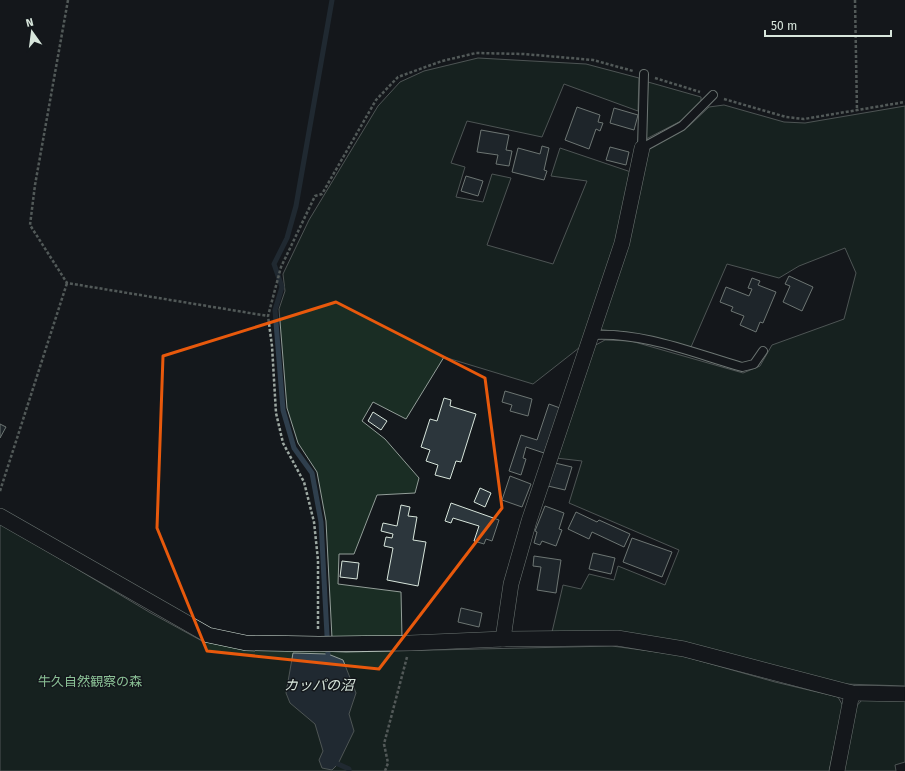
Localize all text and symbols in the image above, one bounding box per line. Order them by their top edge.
north arrow [12,12,52,52]
scale bar [765,12,891,38]
text: N [25,16,35,30]
text: 50 m [771,19,797,33]
park label: 牛久自然観察の森 [38,674,142,689]
water label: カッパの沼 [284,677,356,694]

